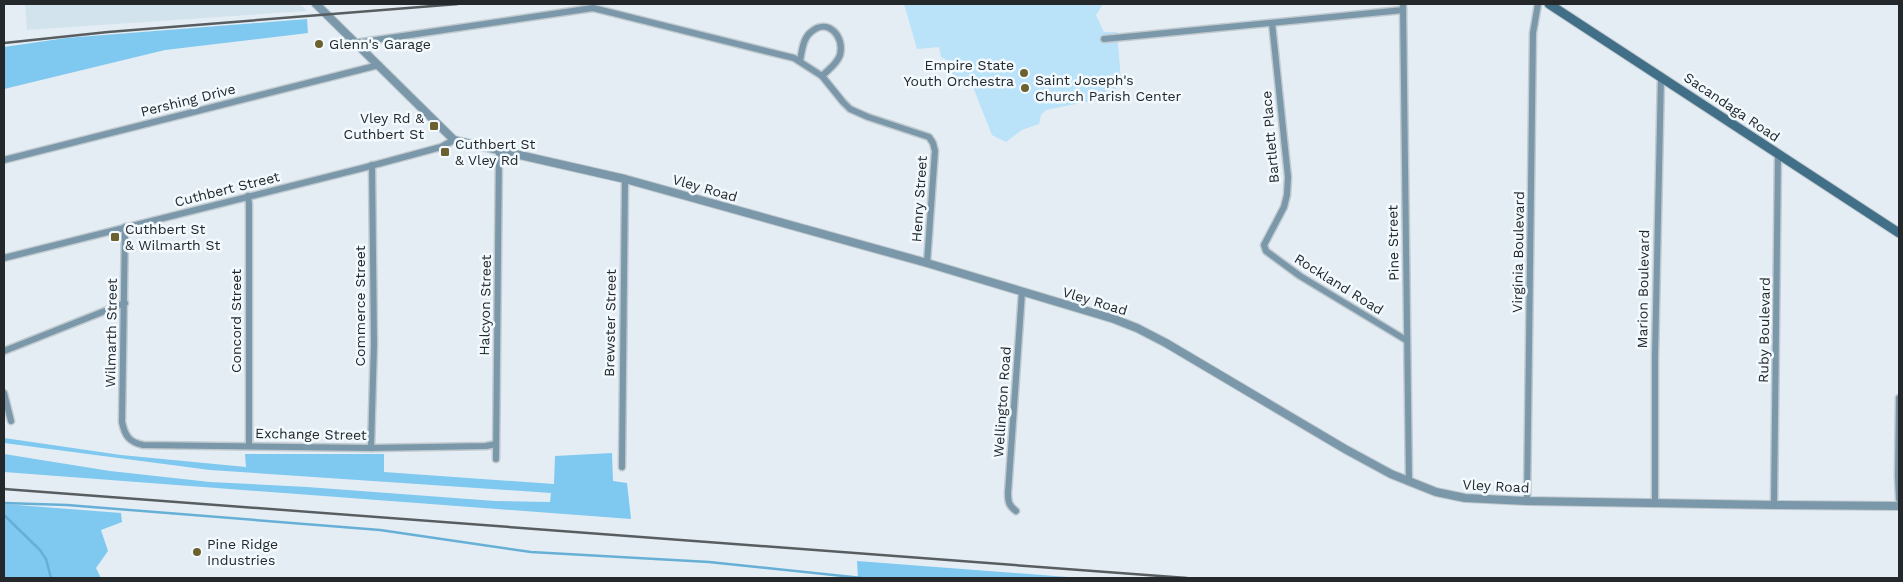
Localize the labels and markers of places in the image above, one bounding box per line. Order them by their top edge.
place label: Glenn's Garage [329,36,431,52]
marker: Glenn's Garage [313,38,325,50]
place label: Empire State Youth Orchestra [903,57,1014,89]
marker: Empire State Youth Orchestra [1018,67,1030,79]
place label: Saint Joseph's Church Parish Center [1035,72,1182,104]
marker: Saint Joseph's Church Parish Center [1019,82,1031,94]
place label: Vley Rd & Cuthbert St [344,110,424,142]
marker: Vley Rd & Cuthbert St [428,120,440,132]
place label: Cuthbert St & Vley Rd [455,136,536,168]
marker: Cuthbert St & Vley Rd [439,146,451,158]
place label: Cuthbert St & Wilmarth St [125,221,220,253]
marker: Cuthbert St & Wilmarth St [109,231,121,243]
place label: Pine Ridge Industries [207,536,278,568]
marker: Pine Ridge Industries [191,546,203,558]

